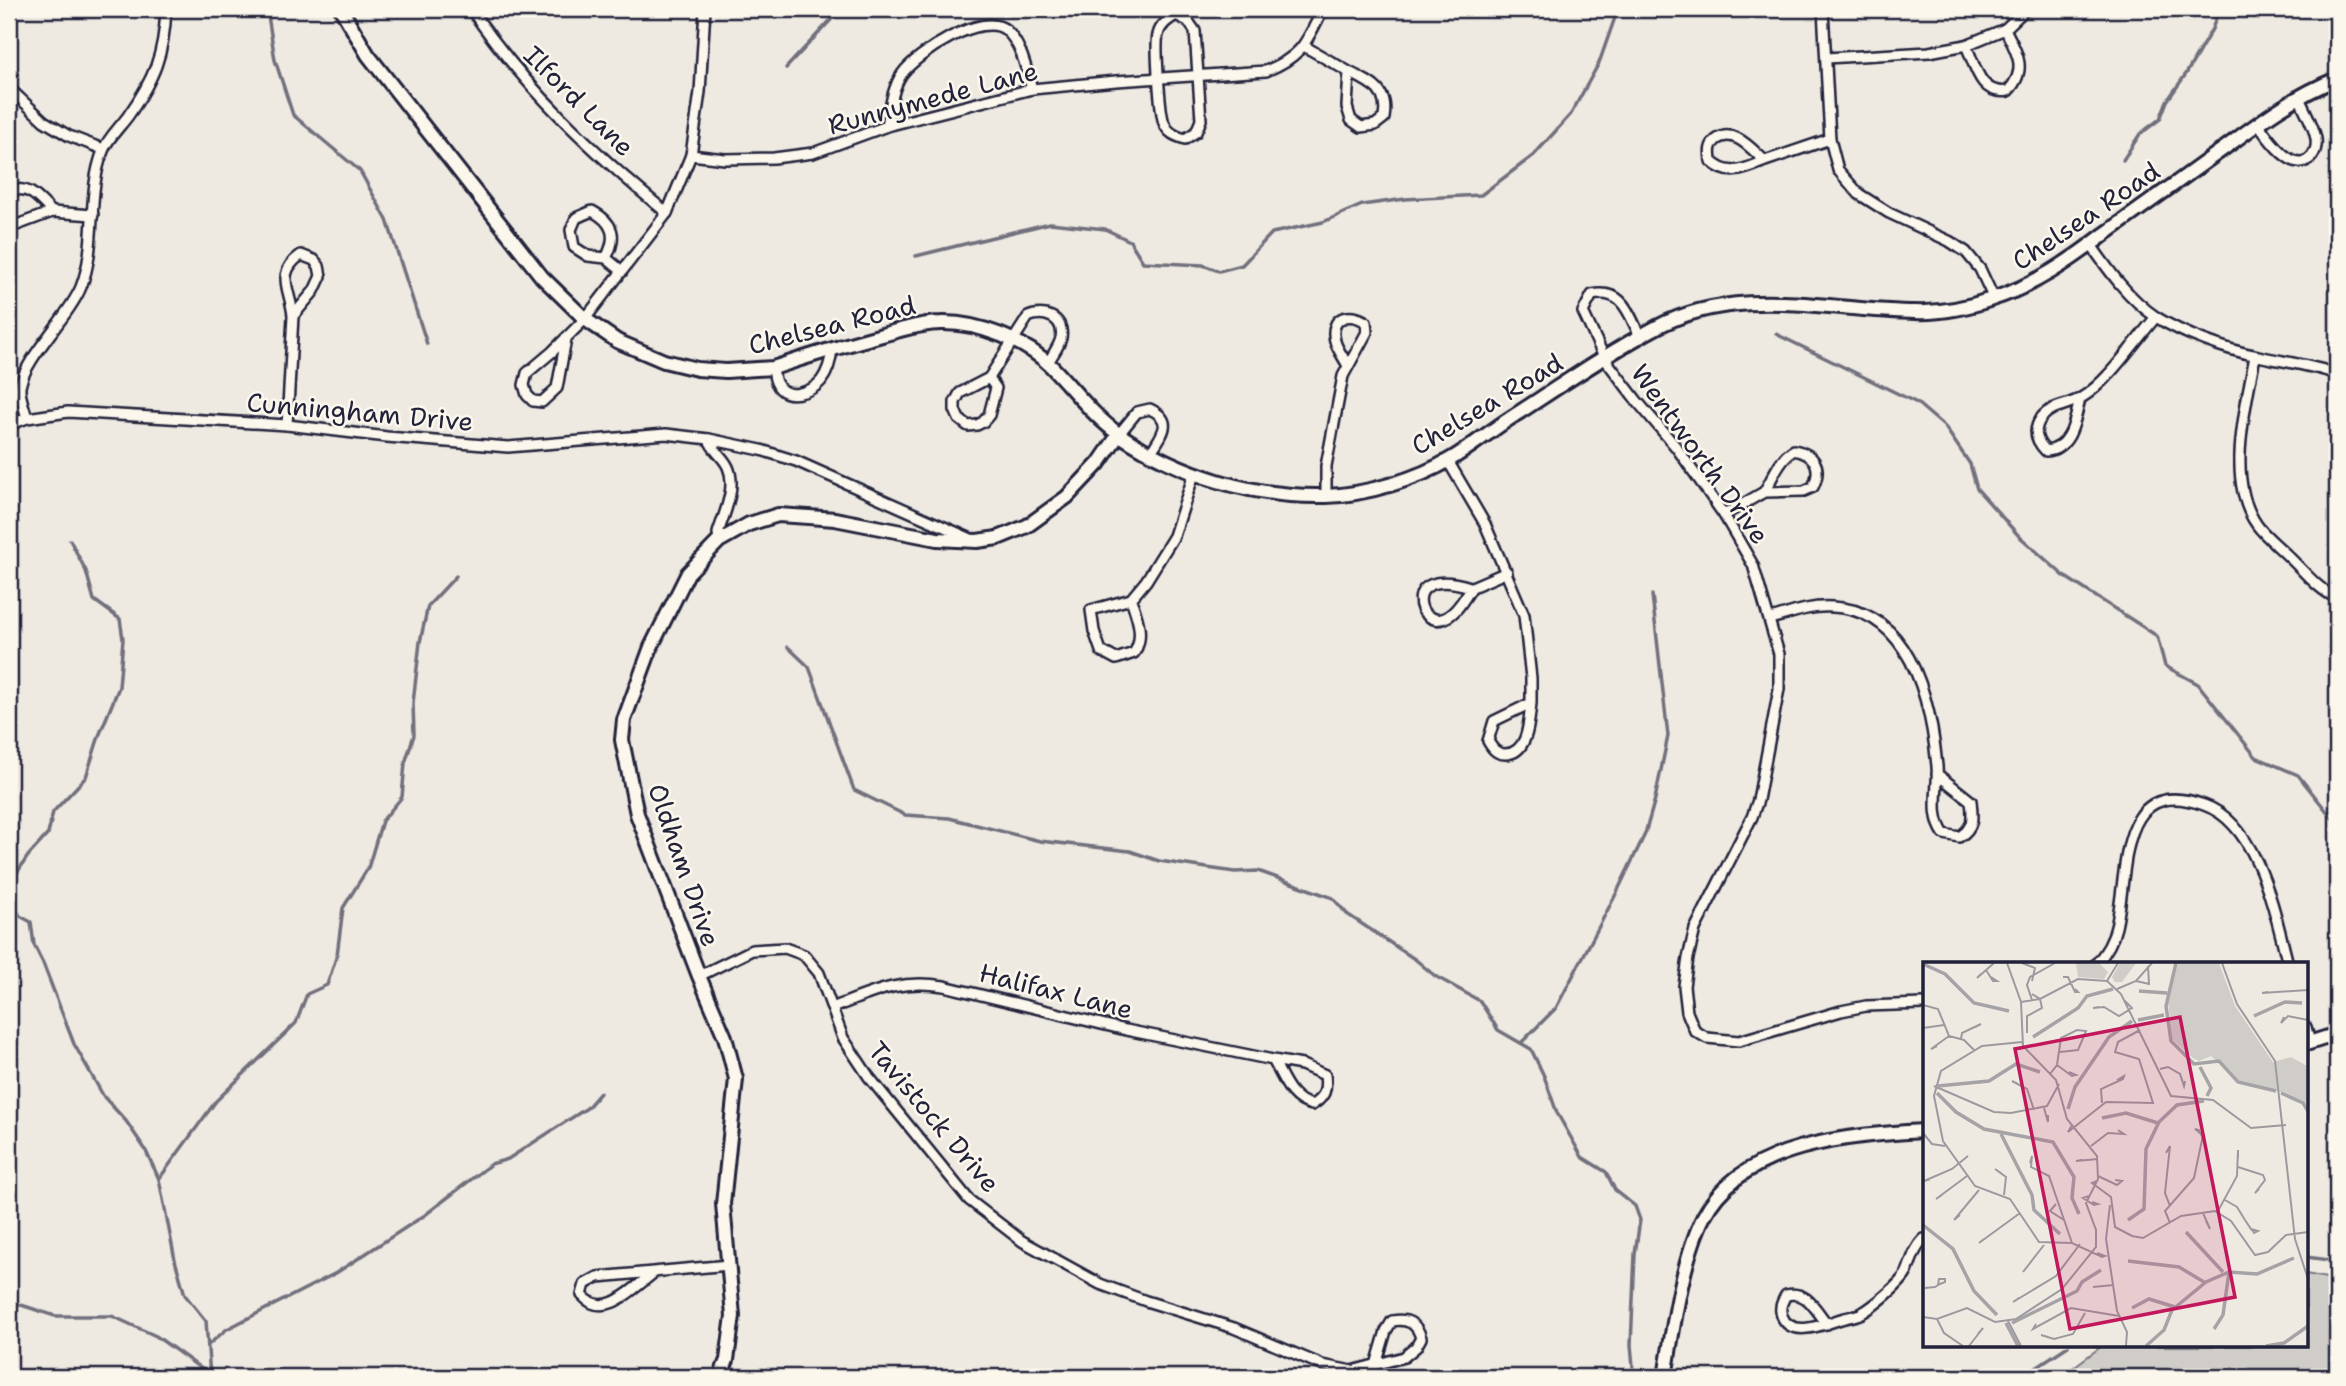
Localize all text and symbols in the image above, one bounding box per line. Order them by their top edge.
street label: Ilford Lane [516,38,642,164]
street label: Runnymede Lane [824,53,1042,142]
street label: Chelsea Road [2005,153,2166,278]
street label: Chelsea Road [745,287,919,362]
street label: Chelsea Road [1404,345,1569,463]
street label: Wentworth Drive [1623,357,1778,551]
street label: Cunningham Drive [245,384,475,439]
street label: Oldham Drive [640,779,729,951]
street label: Halifax Lane [976,955,1137,1026]
inset map [1923,962,2308,1348]
street label: Tavistock Drive [861,1034,1008,1200]

